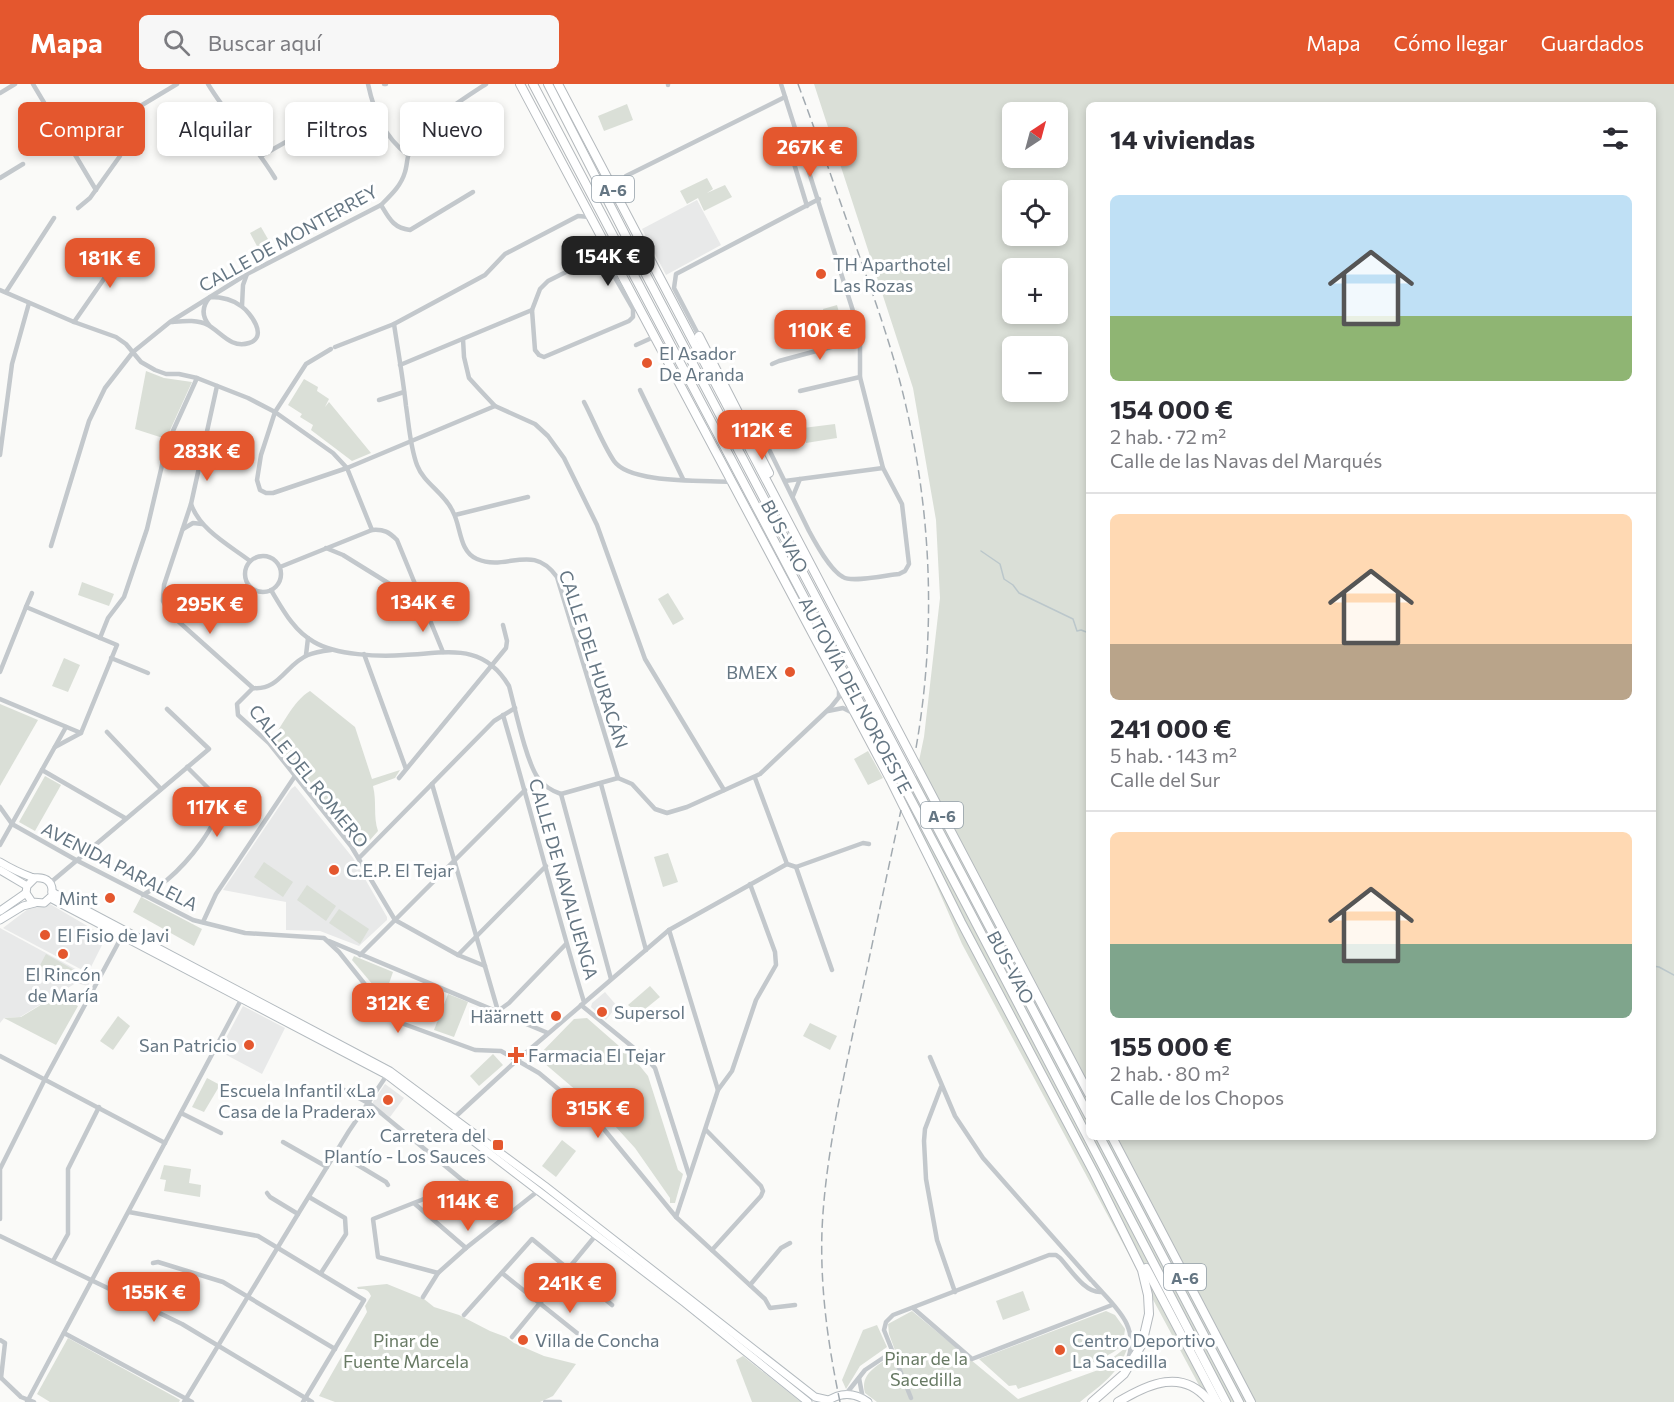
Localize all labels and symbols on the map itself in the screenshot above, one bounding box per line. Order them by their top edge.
north arrow [1002,102,1068,168]
pin: 267K € [761,127,859,178]
road number: A-6 [592,176,634,202]
street label: CALLE DE MONTERREY [195,180,381,296]
pin: 154K € [559,236,657,287]
pin: 181K € [61,238,159,289]
place label: TH Aparthotel Las Rozas [833,253,951,296]
marker: TH Aparthotel Las Rozas [814,267,828,281]
pin: 110K € [771,310,869,361]
place label: El Asador De Aranda [659,342,744,385]
marker: El Asador De Aranda [640,356,654,370]
pin: 112K € [713,410,811,461]
pin: 283K € [158,431,256,482]
street label: BUS-VAO [757,496,813,576]
street label: CALLE DEL HURACÁN [555,567,633,751]
pin: 134K € [374,582,472,633]
pin: 295K € [161,584,259,635]
street label: AUTOVÍA DEL NOROESTE [795,593,917,797]
place label: BMEX [726,661,778,683]
marker: BMEX [783,665,797,679]
street label: CALLE DEL ROMERO [245,700,373,852]
street label: CALLE DE NAVALUENGA [525,776,603,982]
pin: 117K € [168,787,266,838]
road number: A-6 [921,802,963,828]
street label: AVENIDA PARALELA [38,817,202,915]
place label: C.E.P. El Tejar [346,859,454,881]
marker: C.E.P. El Tejar [327,863,341,877]
place label: Mint [58,887,98,909]
marker: Mint [103,891,117,905]
place label: El Fisio de Javi [57,924,169,946]
street label: BUS-VAO [983,927,1039,1007]
marker: El Fisio de Javi [38,928,52,942]
marker: El Rincón de María [56,947,70,961]
place label: El Rincón de María [25,963,101,1006]
pin: 312K € [349,983,447,1034]
place label: Supersol [614,1001,685,1023]
place label: Häärnett [470,1005,544,1027]
marker: Supersol [595,1005,609,1019]
marker: Häärnett [549,1009,563,1023]
place label: San Patricio [139,1034,237,1056]
marker: San Patricio [242,1038,256,1052]
place label: Farmacia El Tejar [528,1044,666,1066]
marker: Farmacia El Tejar [509,1048,523,1062]
place label: Escuela Infantil «La Casa de la Pradera» [218,1079,376,1122]
pin: 315K € [549,1088,647,1139]
marker: Escuela Infantil «La Casa de la Pradera» [381,1093,395,1107]
place label: Carretera del Plantío - Los Sauces [324,1124,486,1167]
marker: Carretera del Plantío - Los Sauces [491,1138,505,1152]
pin: 114K € [419,1181,517,1232]
pin: 241K € [521,1263,619,1314]
road number: A-6 [1164,1264,1206,1290]
pin: 155K € [105,1272,203,1323]
park label: Pinar de Fuente Marcela [343,1329,469,1372]
place label: Villa de Concha [535,1329,659,1351]
place label: Centro Deportivo La Sacedilla [1072,1329,1216,1372]
marker: Villa de Concha [516,1333,530,1347]
marker: Centro Deportivo La Sacedilla [1053,1343,1067,1357]
park label: Pinar de la Sacedilla [884,1347,968,1390]

